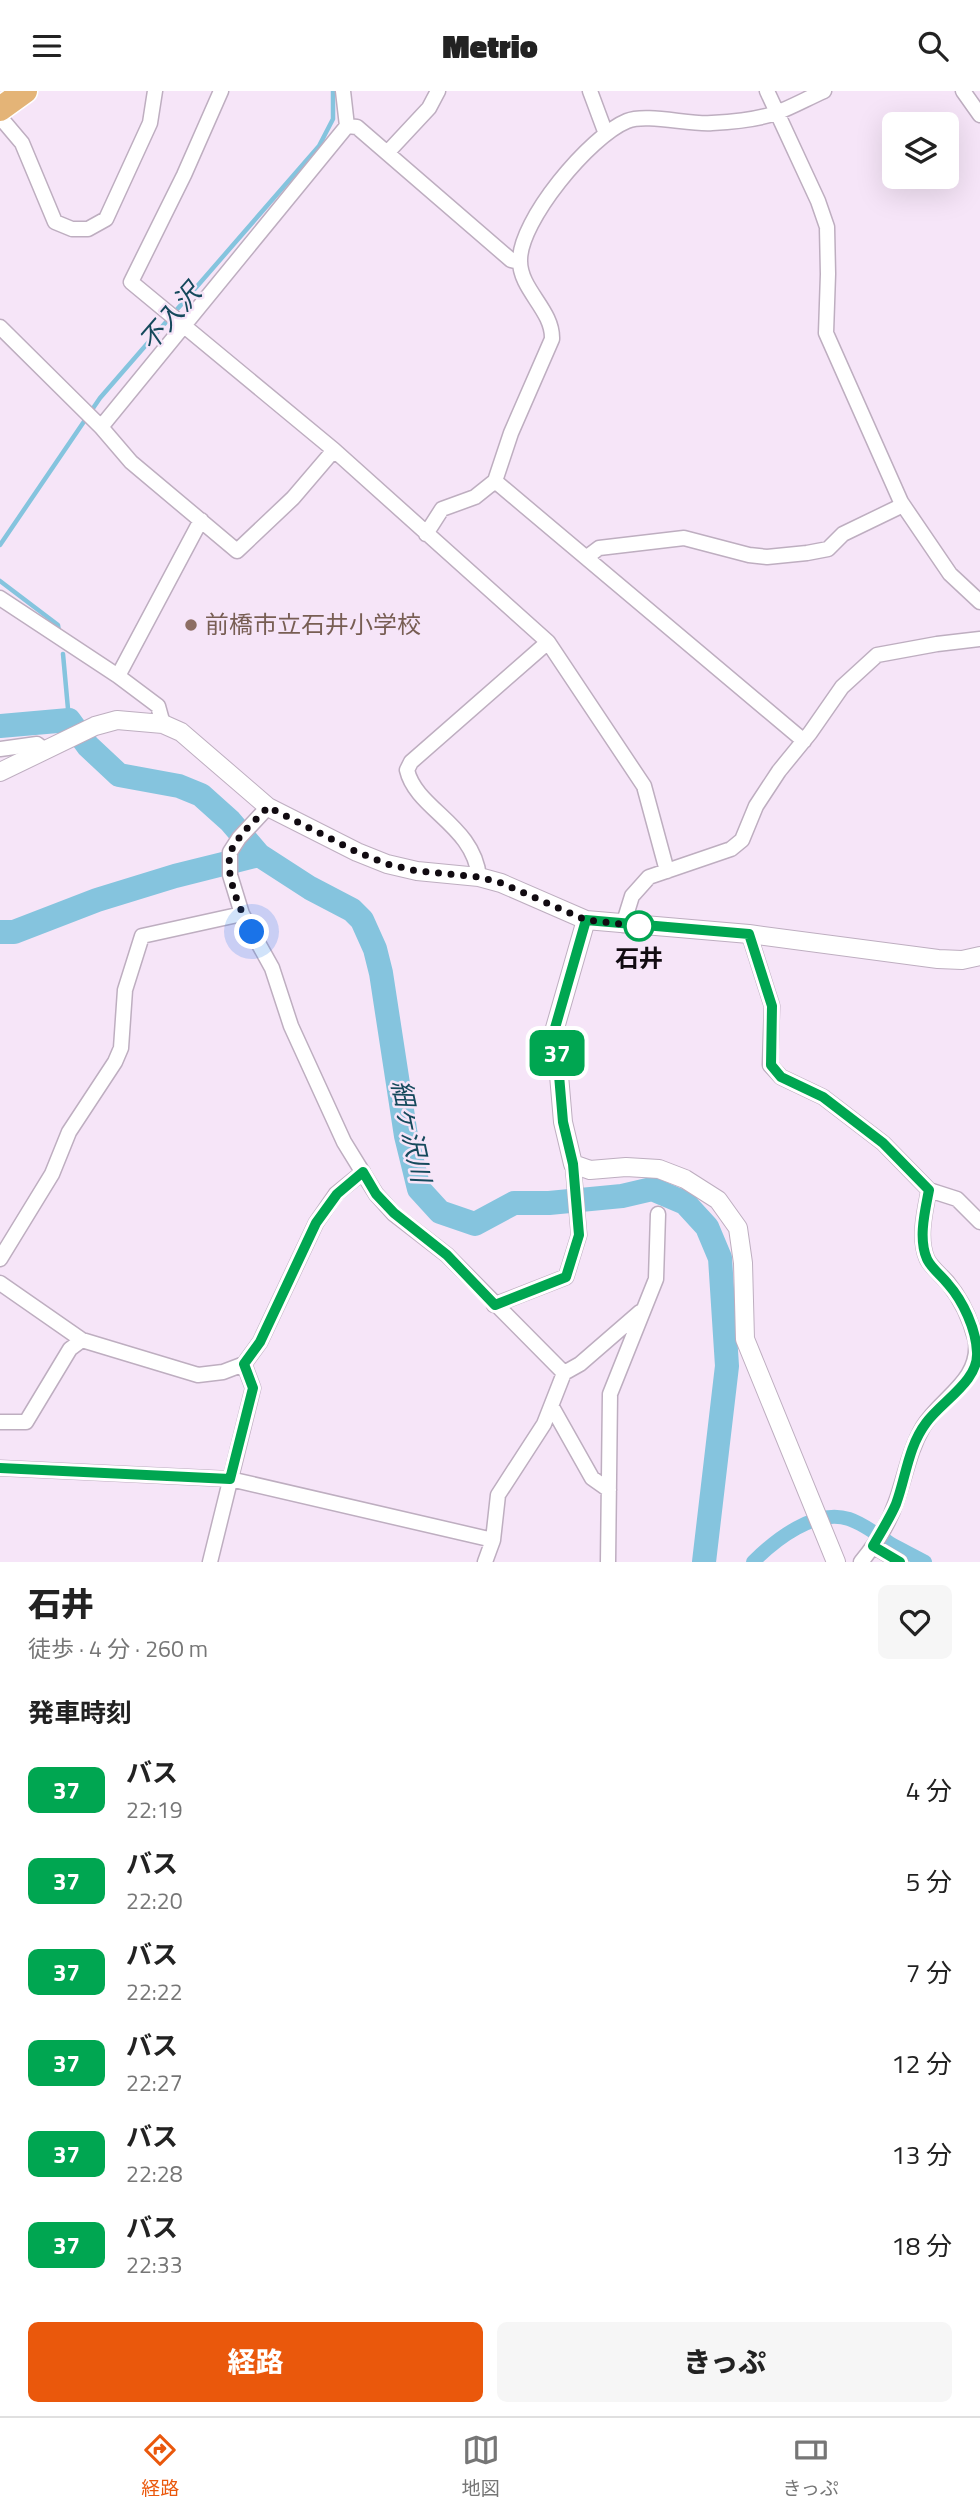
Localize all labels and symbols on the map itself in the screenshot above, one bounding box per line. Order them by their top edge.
water label: 不入沢 [129,272,212,359]
place label: 前橋市立石井小学校 [205,606,421,642]
marker: 前橋市立石井小学校 [183,617,199,633]
marker: 石井 [624,911,654,941]
your location [234,914,269,949]
place label: 石井 [615,940,663,976]
line badge: 37 [526,1030,588,1076]
water label: 細ヶ沢川 [382,1076,442,1189]

